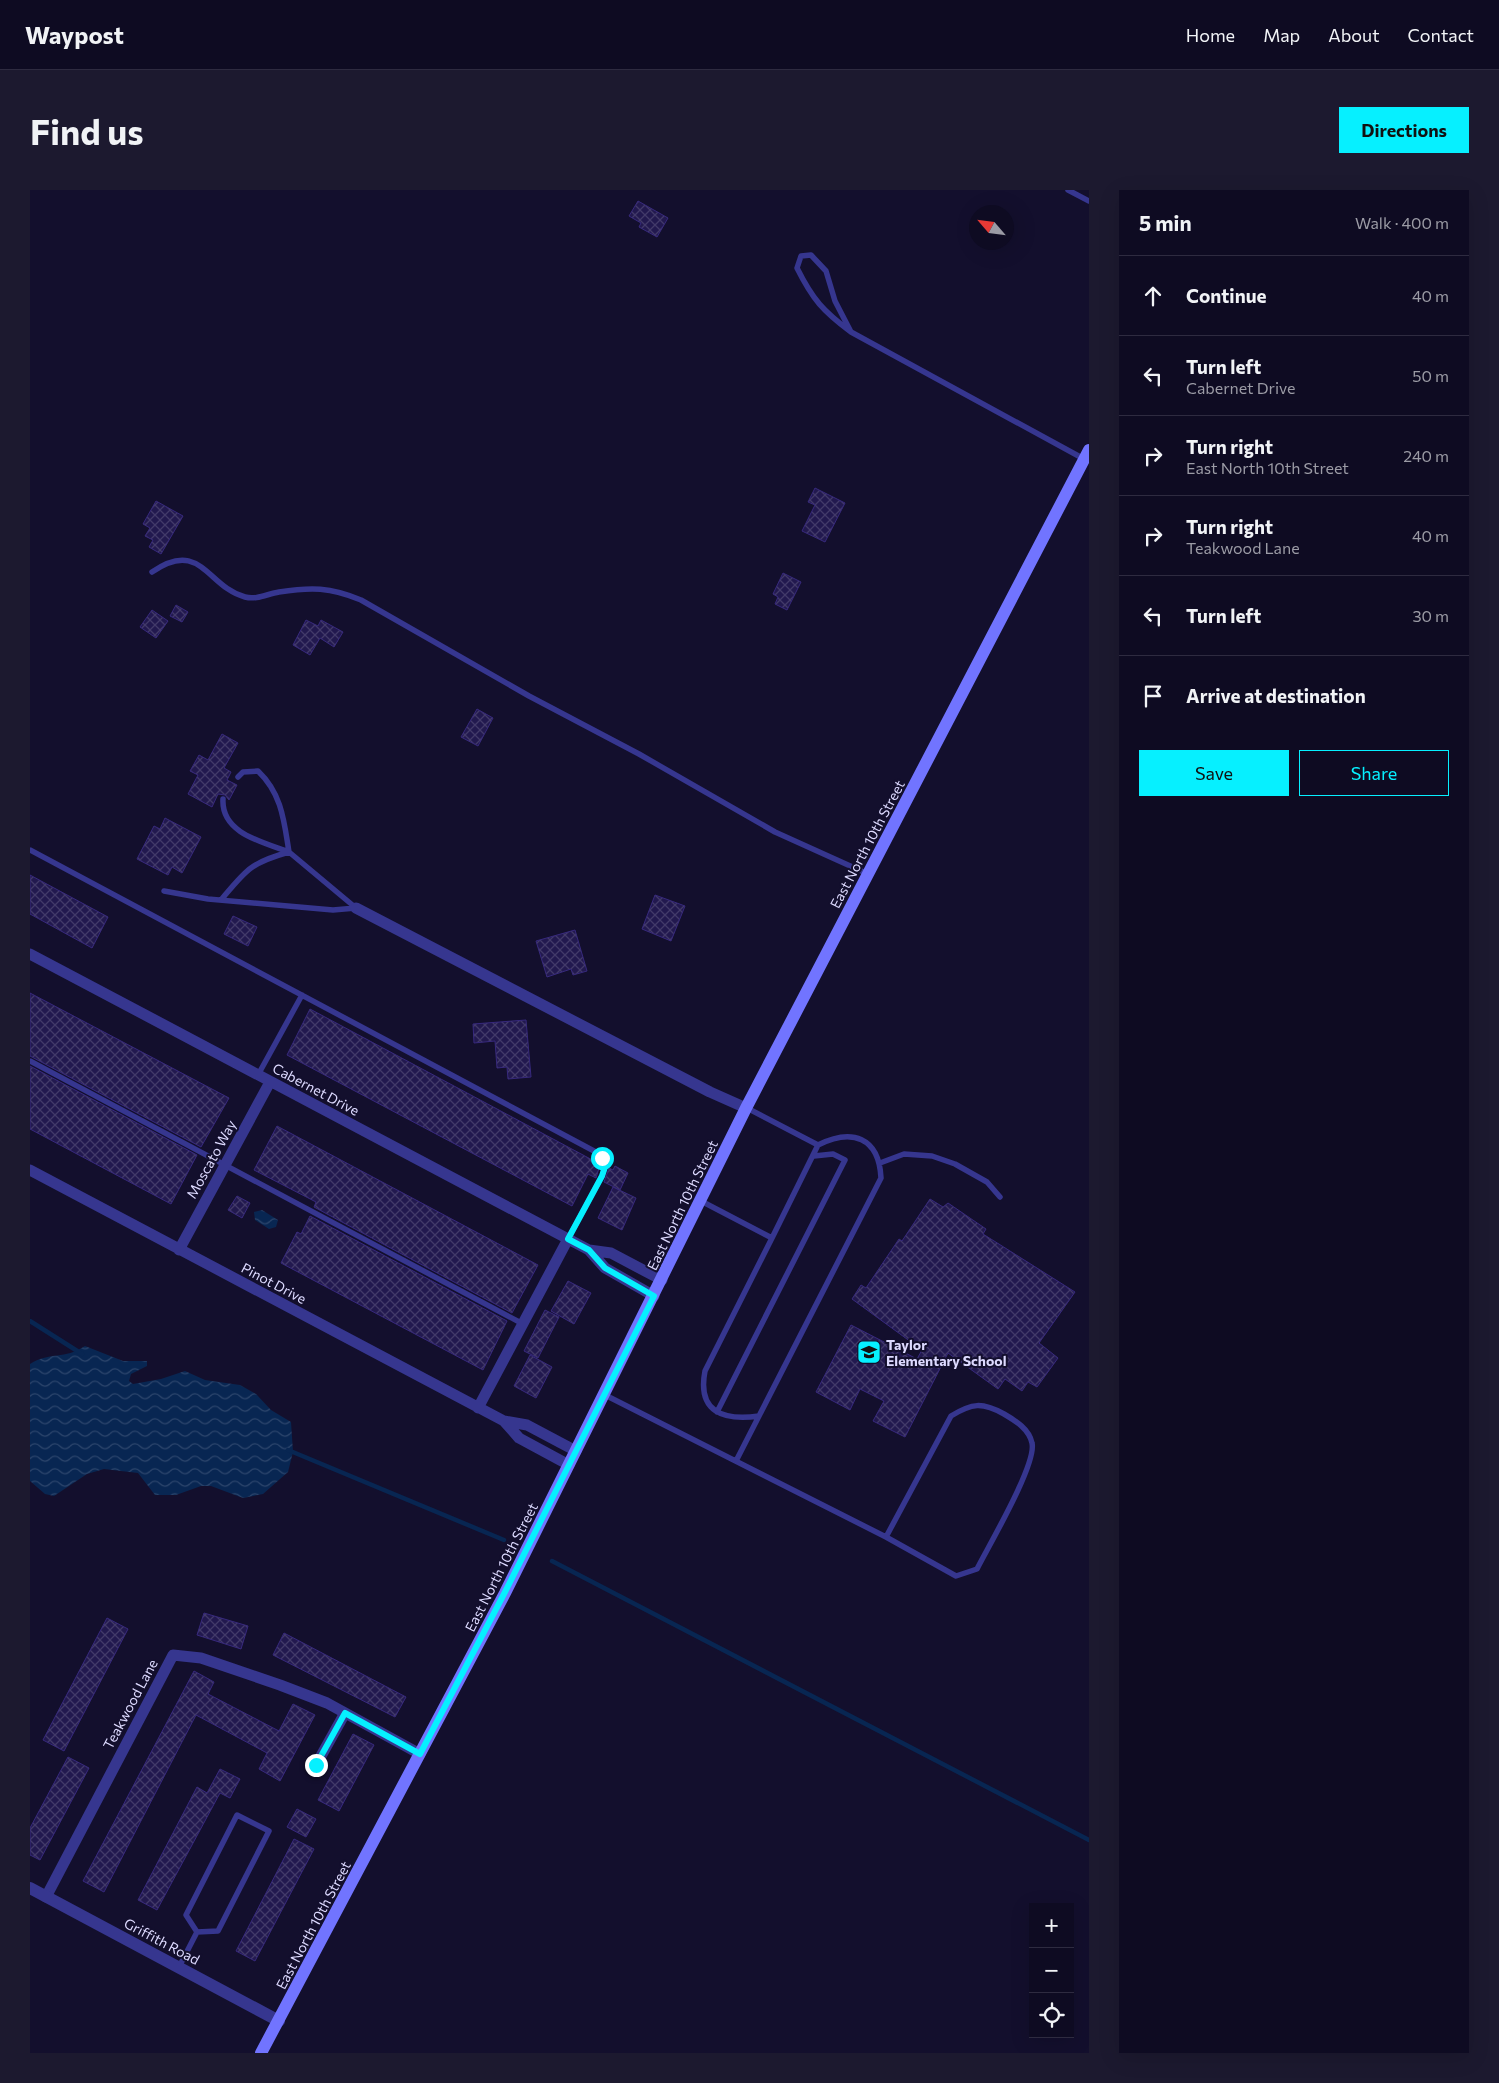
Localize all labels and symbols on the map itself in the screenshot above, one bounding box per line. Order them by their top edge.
north arrow [969,205,1014,250]
street label: East North 10th Street [826,777,908,911]
street label: Cabernet Drive [270,1059,362,1119]
street label: Moscato Way [183,1117,239,1201]
street label: East North 10th Street [643,1137,721,1273]
route start [591,1147,614,1170]
street label: Pinot Drive [239,1259,309,1307]
place label: Taylor Elementary School [886,1336,1006,1369]
school or university icon: Taylor Elementary School [856,1339,882,1365]
street label: East North 10th Street [461,1499,541,1634]
street label: Teakwood Lane [99,1656,161,1752]
route end [305,1754,328,1777]
street label: East North 10th Street [272,1858,354,1992]
street label: Griffith Road [121,1914,203,1968]

